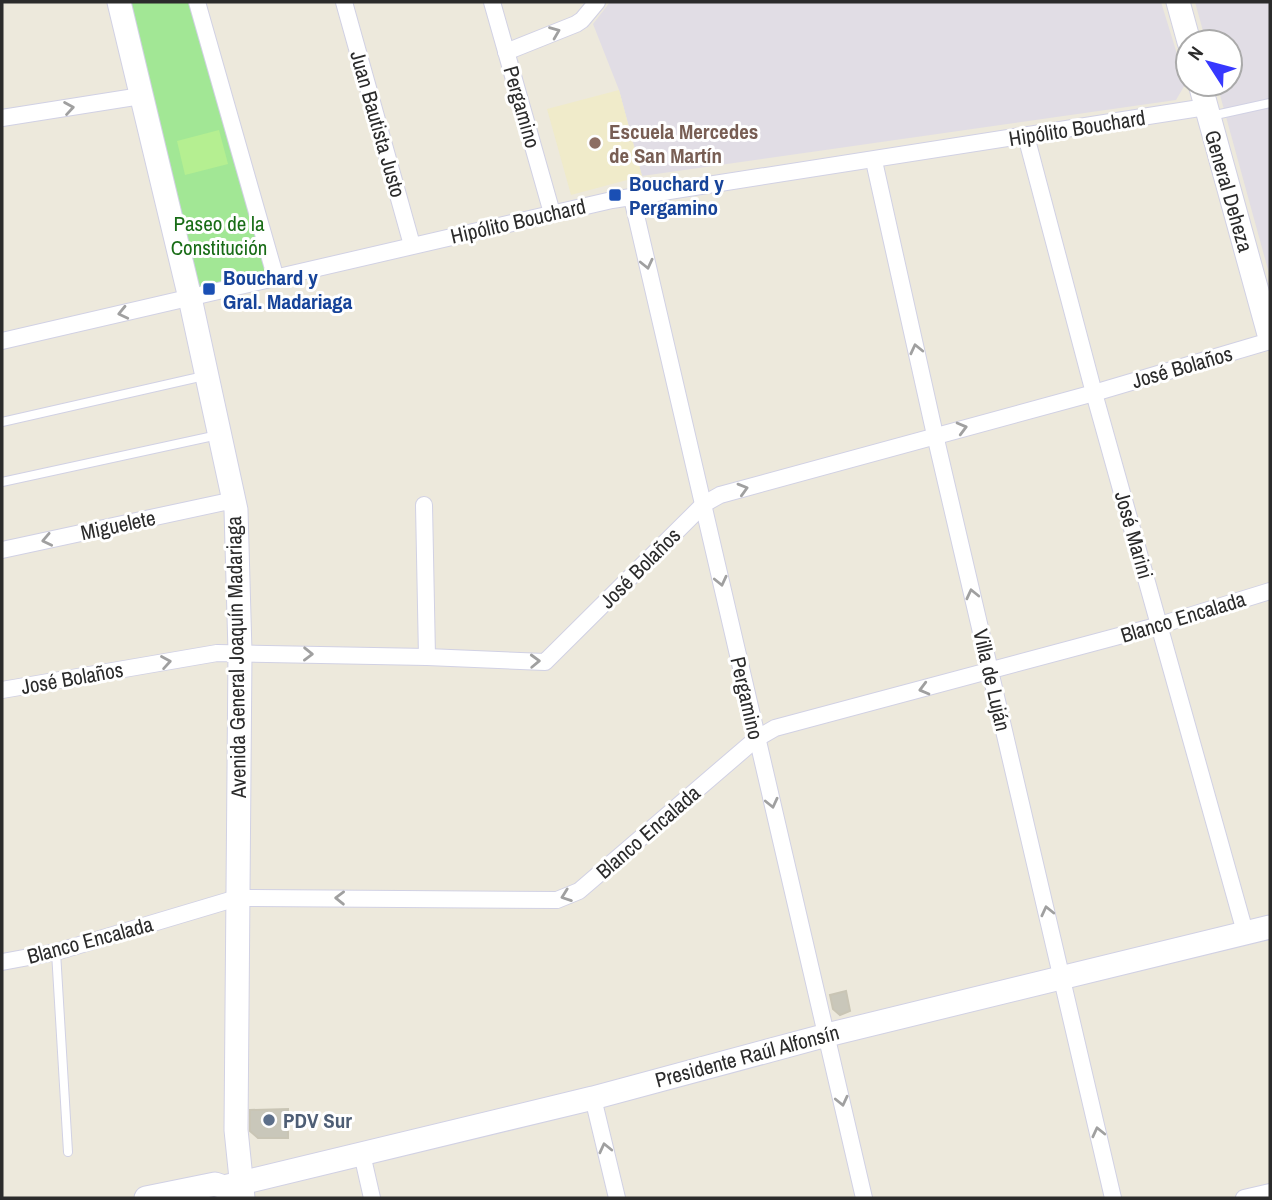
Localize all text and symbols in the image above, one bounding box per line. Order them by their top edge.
one-way arrow [549,27,561,41]
north arrow [1174,28,1244,98]
text: N [1181,41,1209,65]
street label: Juan Bautista Justo [343,47,413,201]
street label: Pergamino [496,63,548,151]
one-way arrow [63,100,75,115]
street label: Hipólito Bouchard [1007,103,1147,153]
place label: Escuela Mercedes de San Martín [609,117,758,170]
street label: General Deheza [1198,127,1260,256]
marker: Escuela Mercedes de San Martín [587,135,603,151]
place label: Bouchard y Pergamino [629,169,724,222]
marker: Bouchard y Pergamino [607,187,623,203]
street label: Hipólito Bouchard [448,191,588,251]
park label: Paseo de la Constitución [171,209,267,262]
one-way arrow [639,258,653,270]
place label: Bouchard y Gral. Madariaga [223,263,353,316]
marker: Bouchard y Gral. Madariaga [201,281,217,297]
one-way arrow [117,305,129,319]
street label: José Bolaños [1128,339,1236,395]
one-way arrow [910,343,924,355]
one-way arrow [956,421,968,436]
one-way arrow [737,482,749,497]
street label: José Marini [1108,488,1160,582]
street label: Miguelete [78,503,158,547]
street label: Avenida General Joaquín Madariaga [219,515,253,799]
street label: José Bolaños [593,521,687,615]
one-way arrow [42,532,54,547]
one-way arrow [713,575,727,587]
street label: Blanco Encalada [1117,584,1249,650]
one-way arrow [966,589,980,601]
street label: Villa de Luján [966,626,1018,734]
one-way arrow [303,646,314,662]
one-way arrow [530,653,541,669]
street label: Pergamino [723,654,771,742]
street label: José Bolaños [19,655,125,701]
one-way arrow [160,655,172,670]
one-way arrow [918,681,930,695]
street label: Blanco Encalada [590,778,707,885]
one-way arrow [764,797,778,809]
one-way arrow [561,888,573,902]
one-way arrow [334,890,345,906]
one-way arrow [1041,905,1056,917]
street label: Blanco Encalada [24,909,157,971]
street label: Presidente Raúl Alfonsín [652,1017,842,1095]
one-way arrow [834,1095,848,1107]
place label: PDV Sur [283,1106,352,1135]
marker: PDV Sur [261,1112,277,1128]
one-way arrow [1092,1126,1106,1138]
one-way arrow [599,1142,613,1154]

